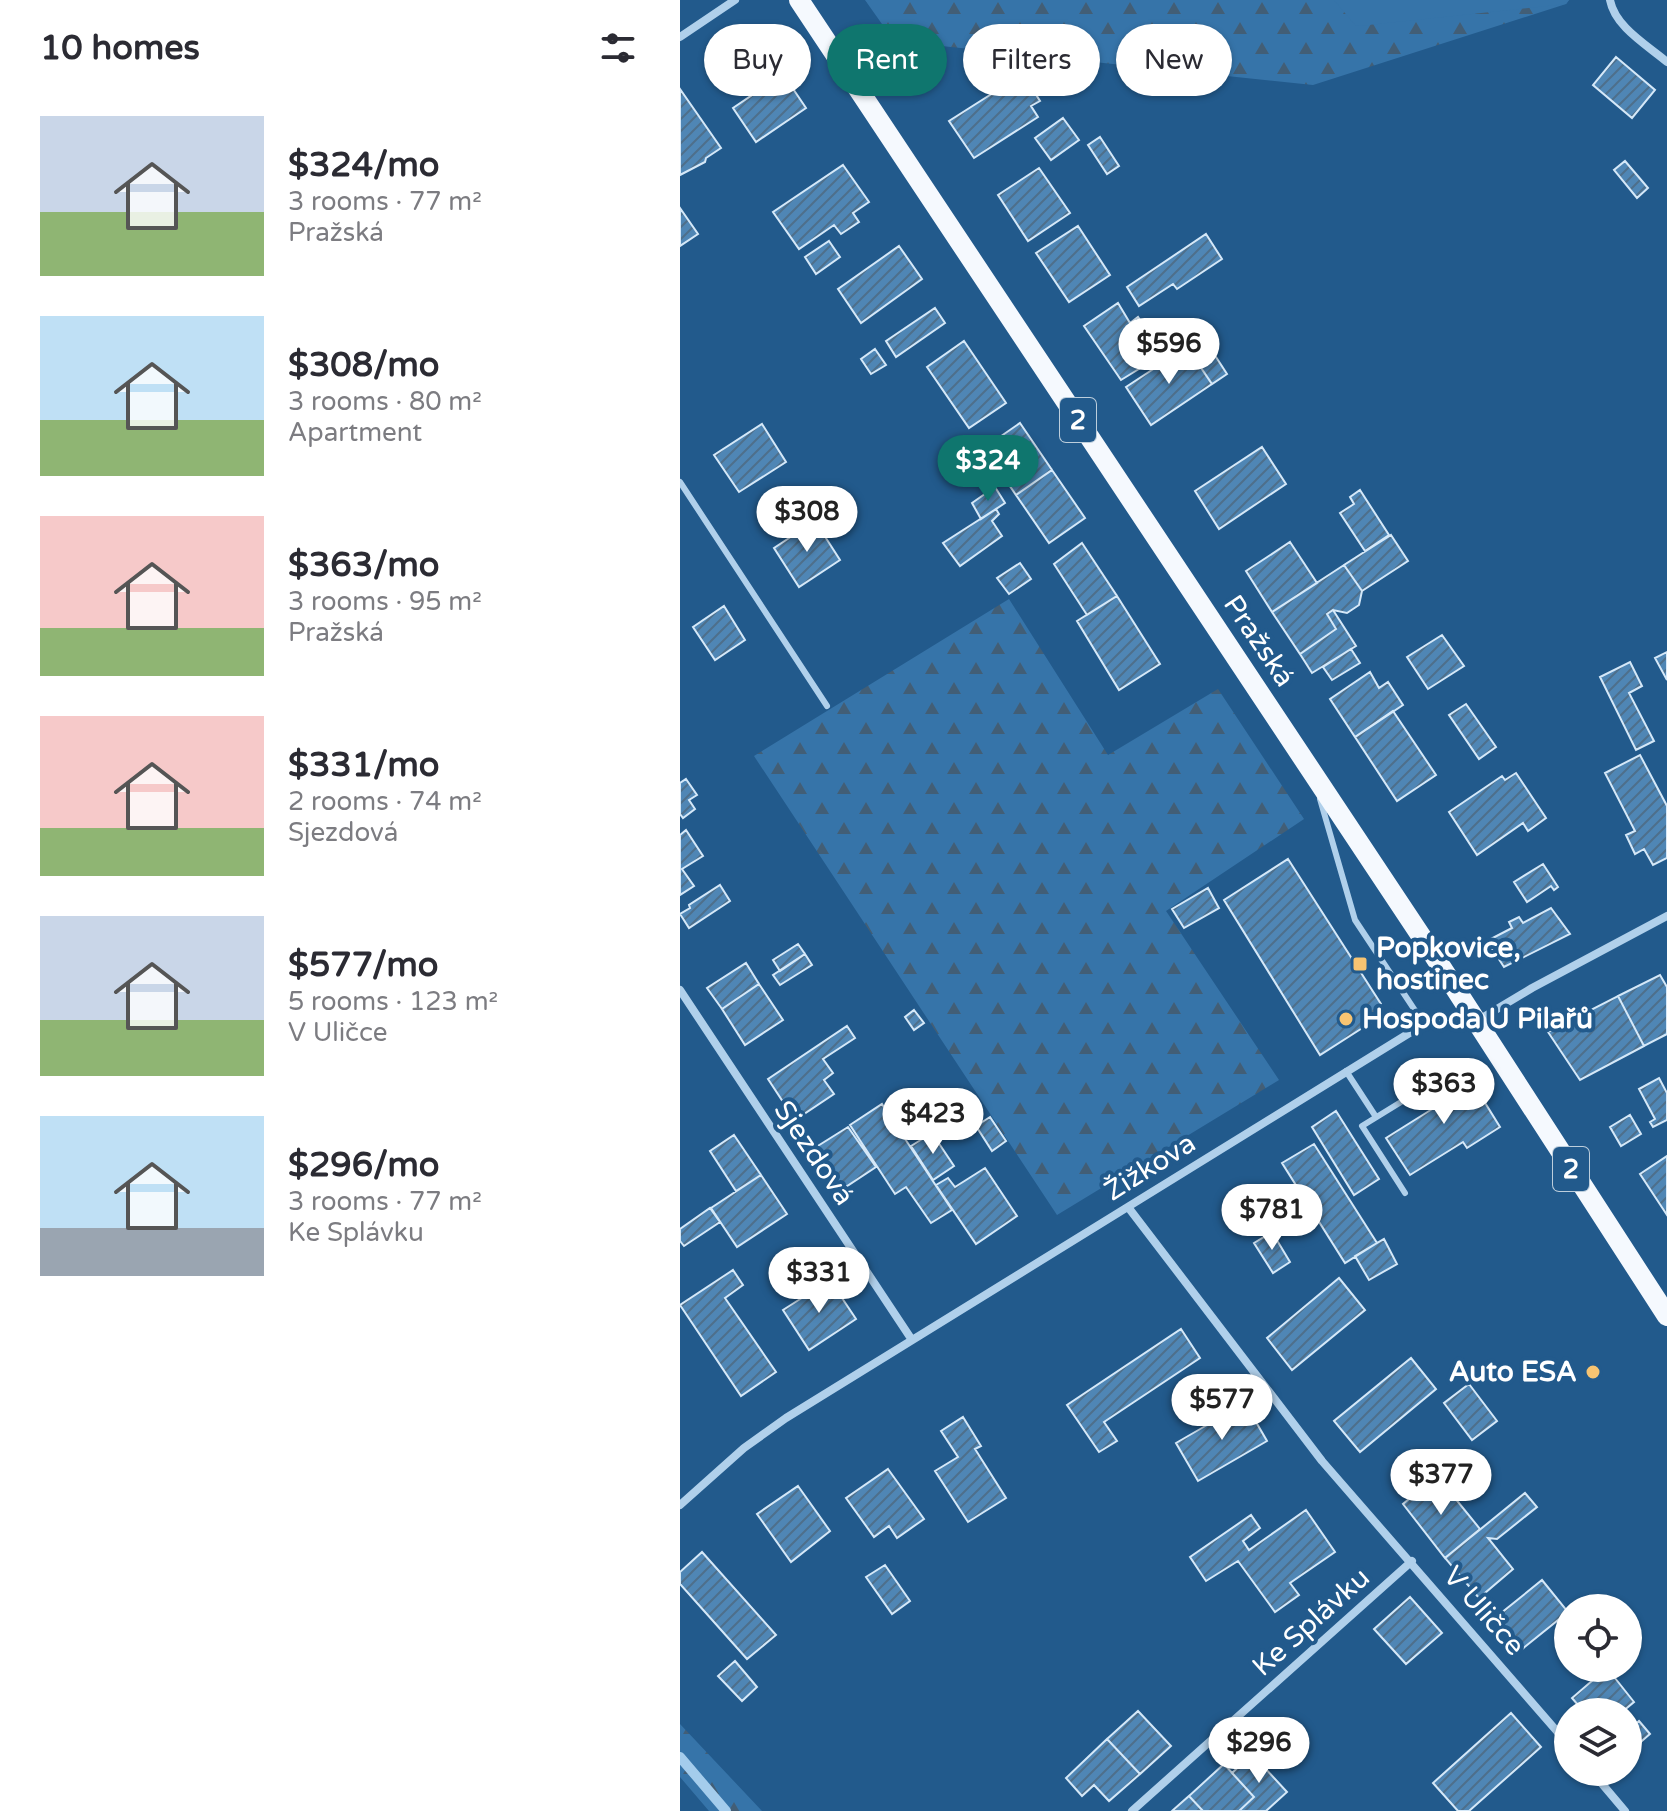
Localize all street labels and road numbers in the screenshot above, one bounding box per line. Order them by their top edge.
road number: 2 [1060,398,1096,442]
street label: Pražská [1216,589,1302,693]
street label: Sjezdová [767,1094,861,1212]
street label: Žižkova [1098,1126,1202,1208]
road number: 2 [1553,1147,1589,1191]
street label: V Uličce [1436,1559,1532,1663]
street label: Ke Splávku [1245,1560,1377,1684]

